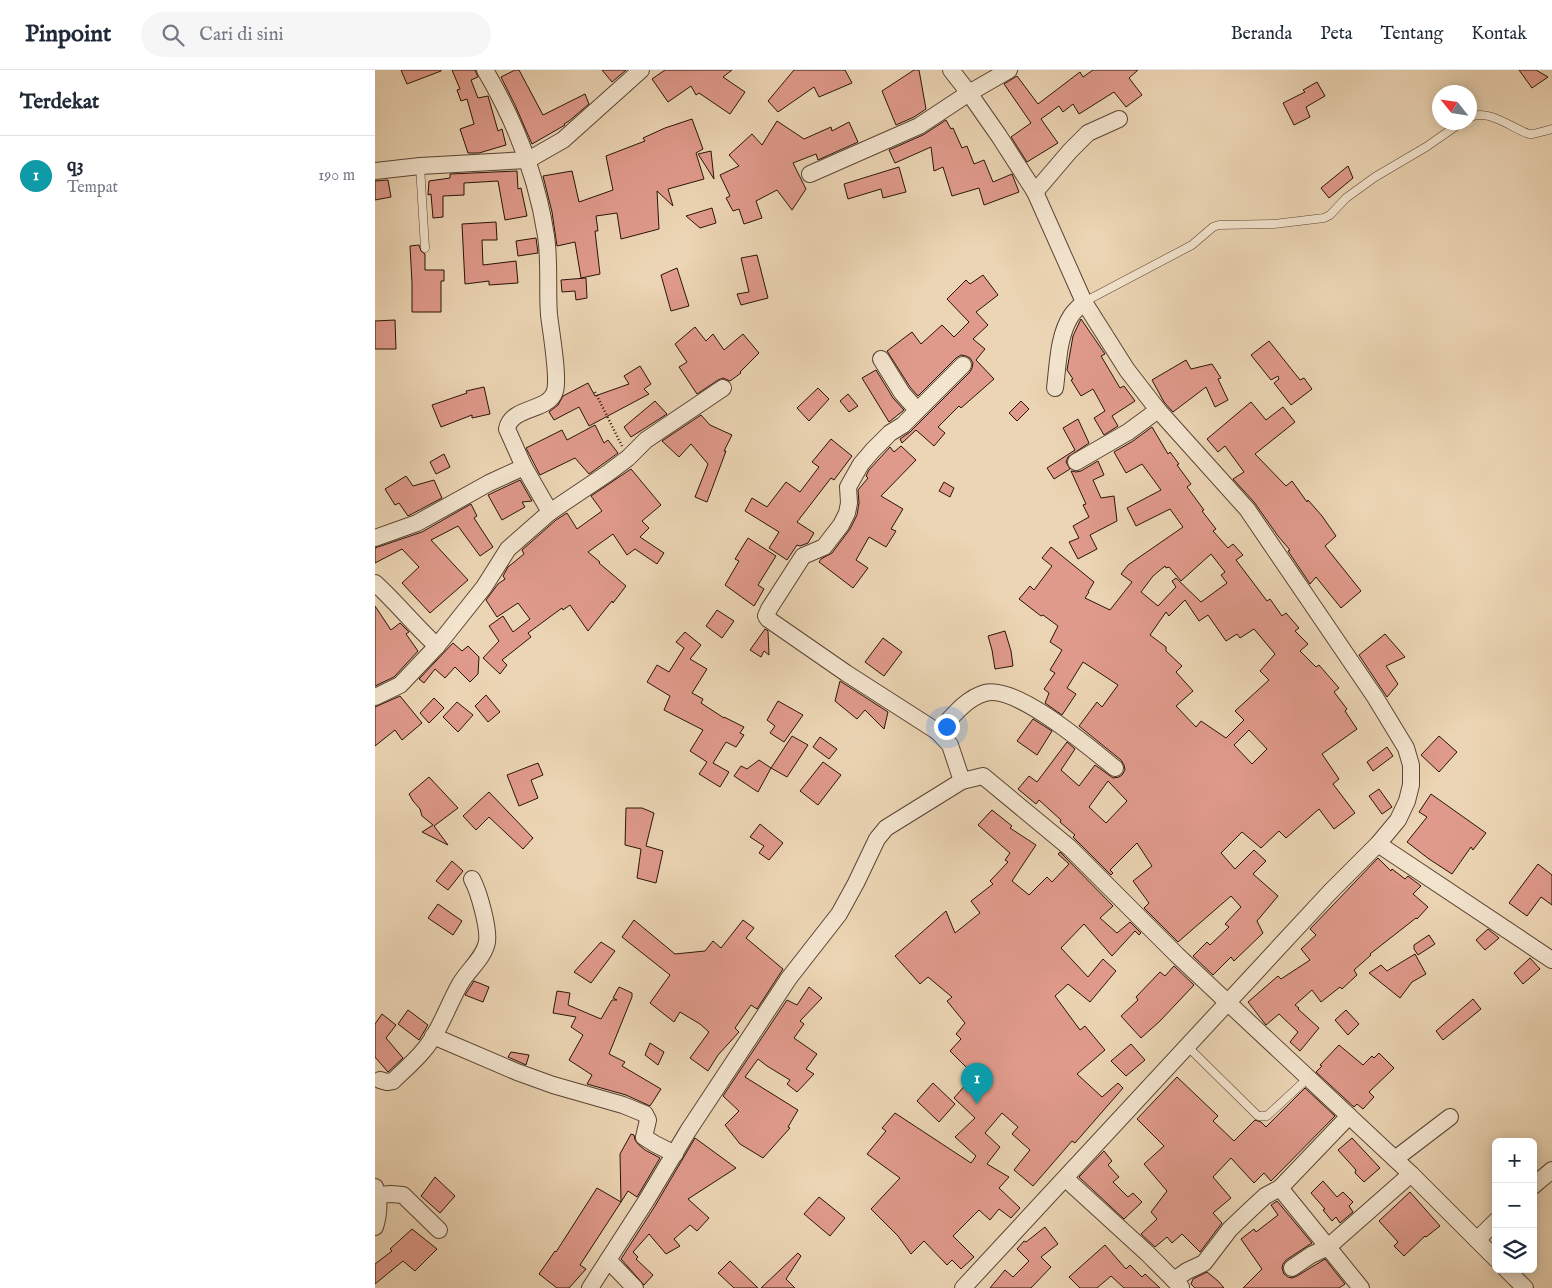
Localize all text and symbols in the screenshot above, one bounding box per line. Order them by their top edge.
search box [141,12,491,57]
text: Pinpoint [25,19,111,50]
icon: search [159,21,187,49]
text: Cari di sini [199,23,284,47]
text: Beranda [1231,23,1292,46]
text: Peta [1320,23,1353,46]
text: Tentang [1381,23,1443,46]
text: Kontak [1471,23,1527,46]
north arrow [1432,85,1477,130]
text: Terdekat [20,89,99,116]
text: q3 [67,154,84,178]
text: 1 [33,166,39,186]
text: 190 m [318,166,355,186]
text: Tempat [67,178,118,198]
your location [934,714,960,740]
pin: 1 [961,1063,993,1104]
map controls [1492,1138,1537,1273]
button: + [1492,1138,1537,1183]
button: − [1492,1183,1537,1228]
button: layers [1492,1228,1537,1273]

